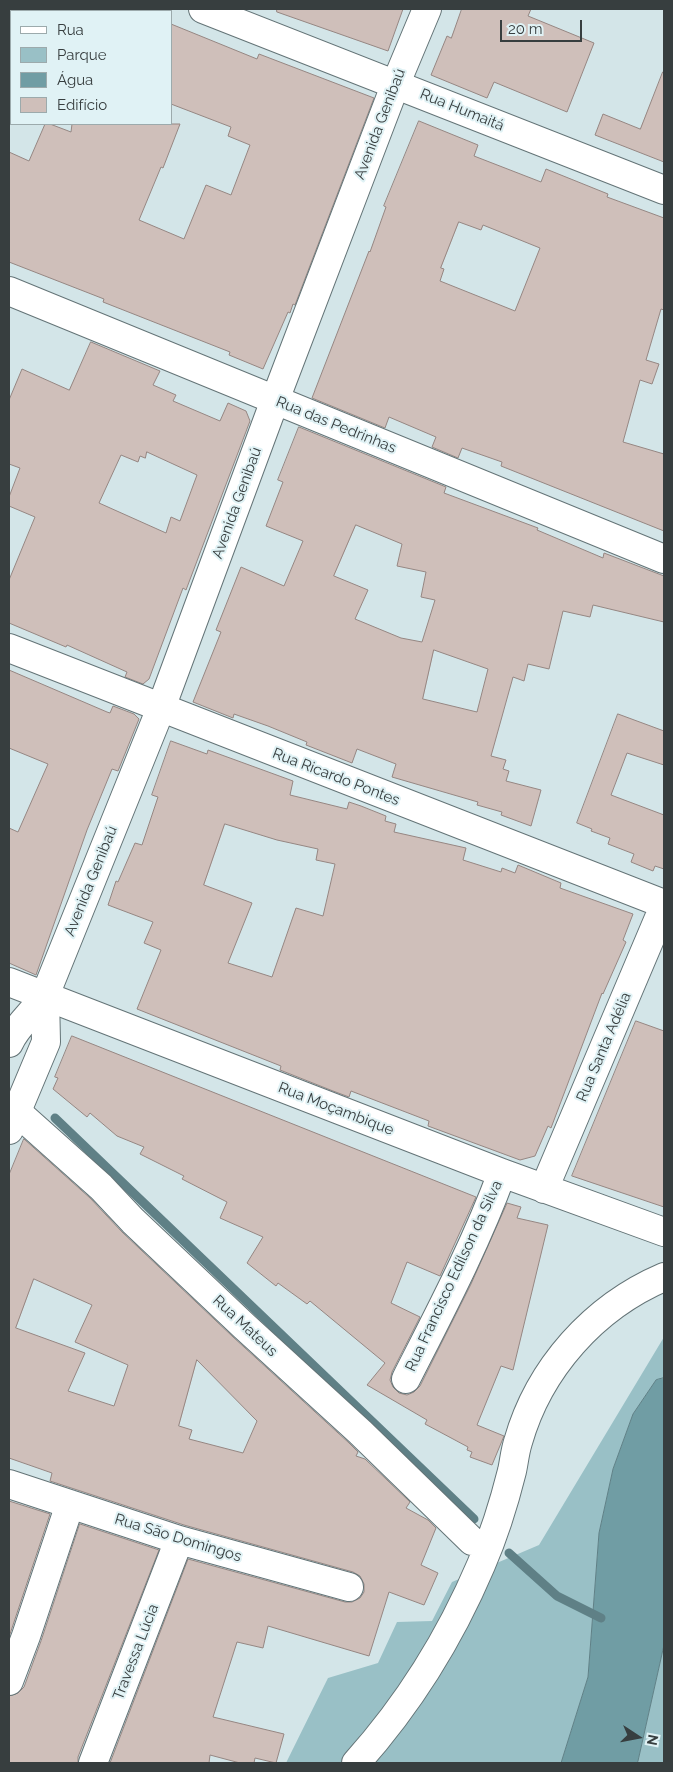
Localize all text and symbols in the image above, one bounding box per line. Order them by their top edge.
legend [10,10,172,125]
scale bar [503,10,586,42]
text: 20 m [508,20,543,38]
text: Rua [57,21,84,39]
text: Parque [57,46,106,64]
street label: Avenida Genibaú [351,66,409,182]
text: Água [57,71,93,89]
street label: Rua Humaitá [417,85,507,135]
text: Edifício [57,96,107,114]
street label: Rua das Pedrinhas [273,393,399,457]
street label: Avenida Genibaú [208,445,266,561]
street label: Rua Ricardo Pontes [270,744,402,810]
street label: Avenida Genibaú [61,823,121,939]
street label: Rua Santa Adélia [573,990,635,1104]
street label: Rua Moçambique [276,1079,396,1139]
street label: Rua Francisco Edílson da Silva [402,1178,506,1374]
street label: Rua Mateus [209,1292,281,1360]
street label: Rua São Domingos [112,1510,244,1566]
street label: Travessa Lúcia [109,1601,163,1703]
north arrow [613,1712,663,1762]
text: N [644,1733,662,1747]

